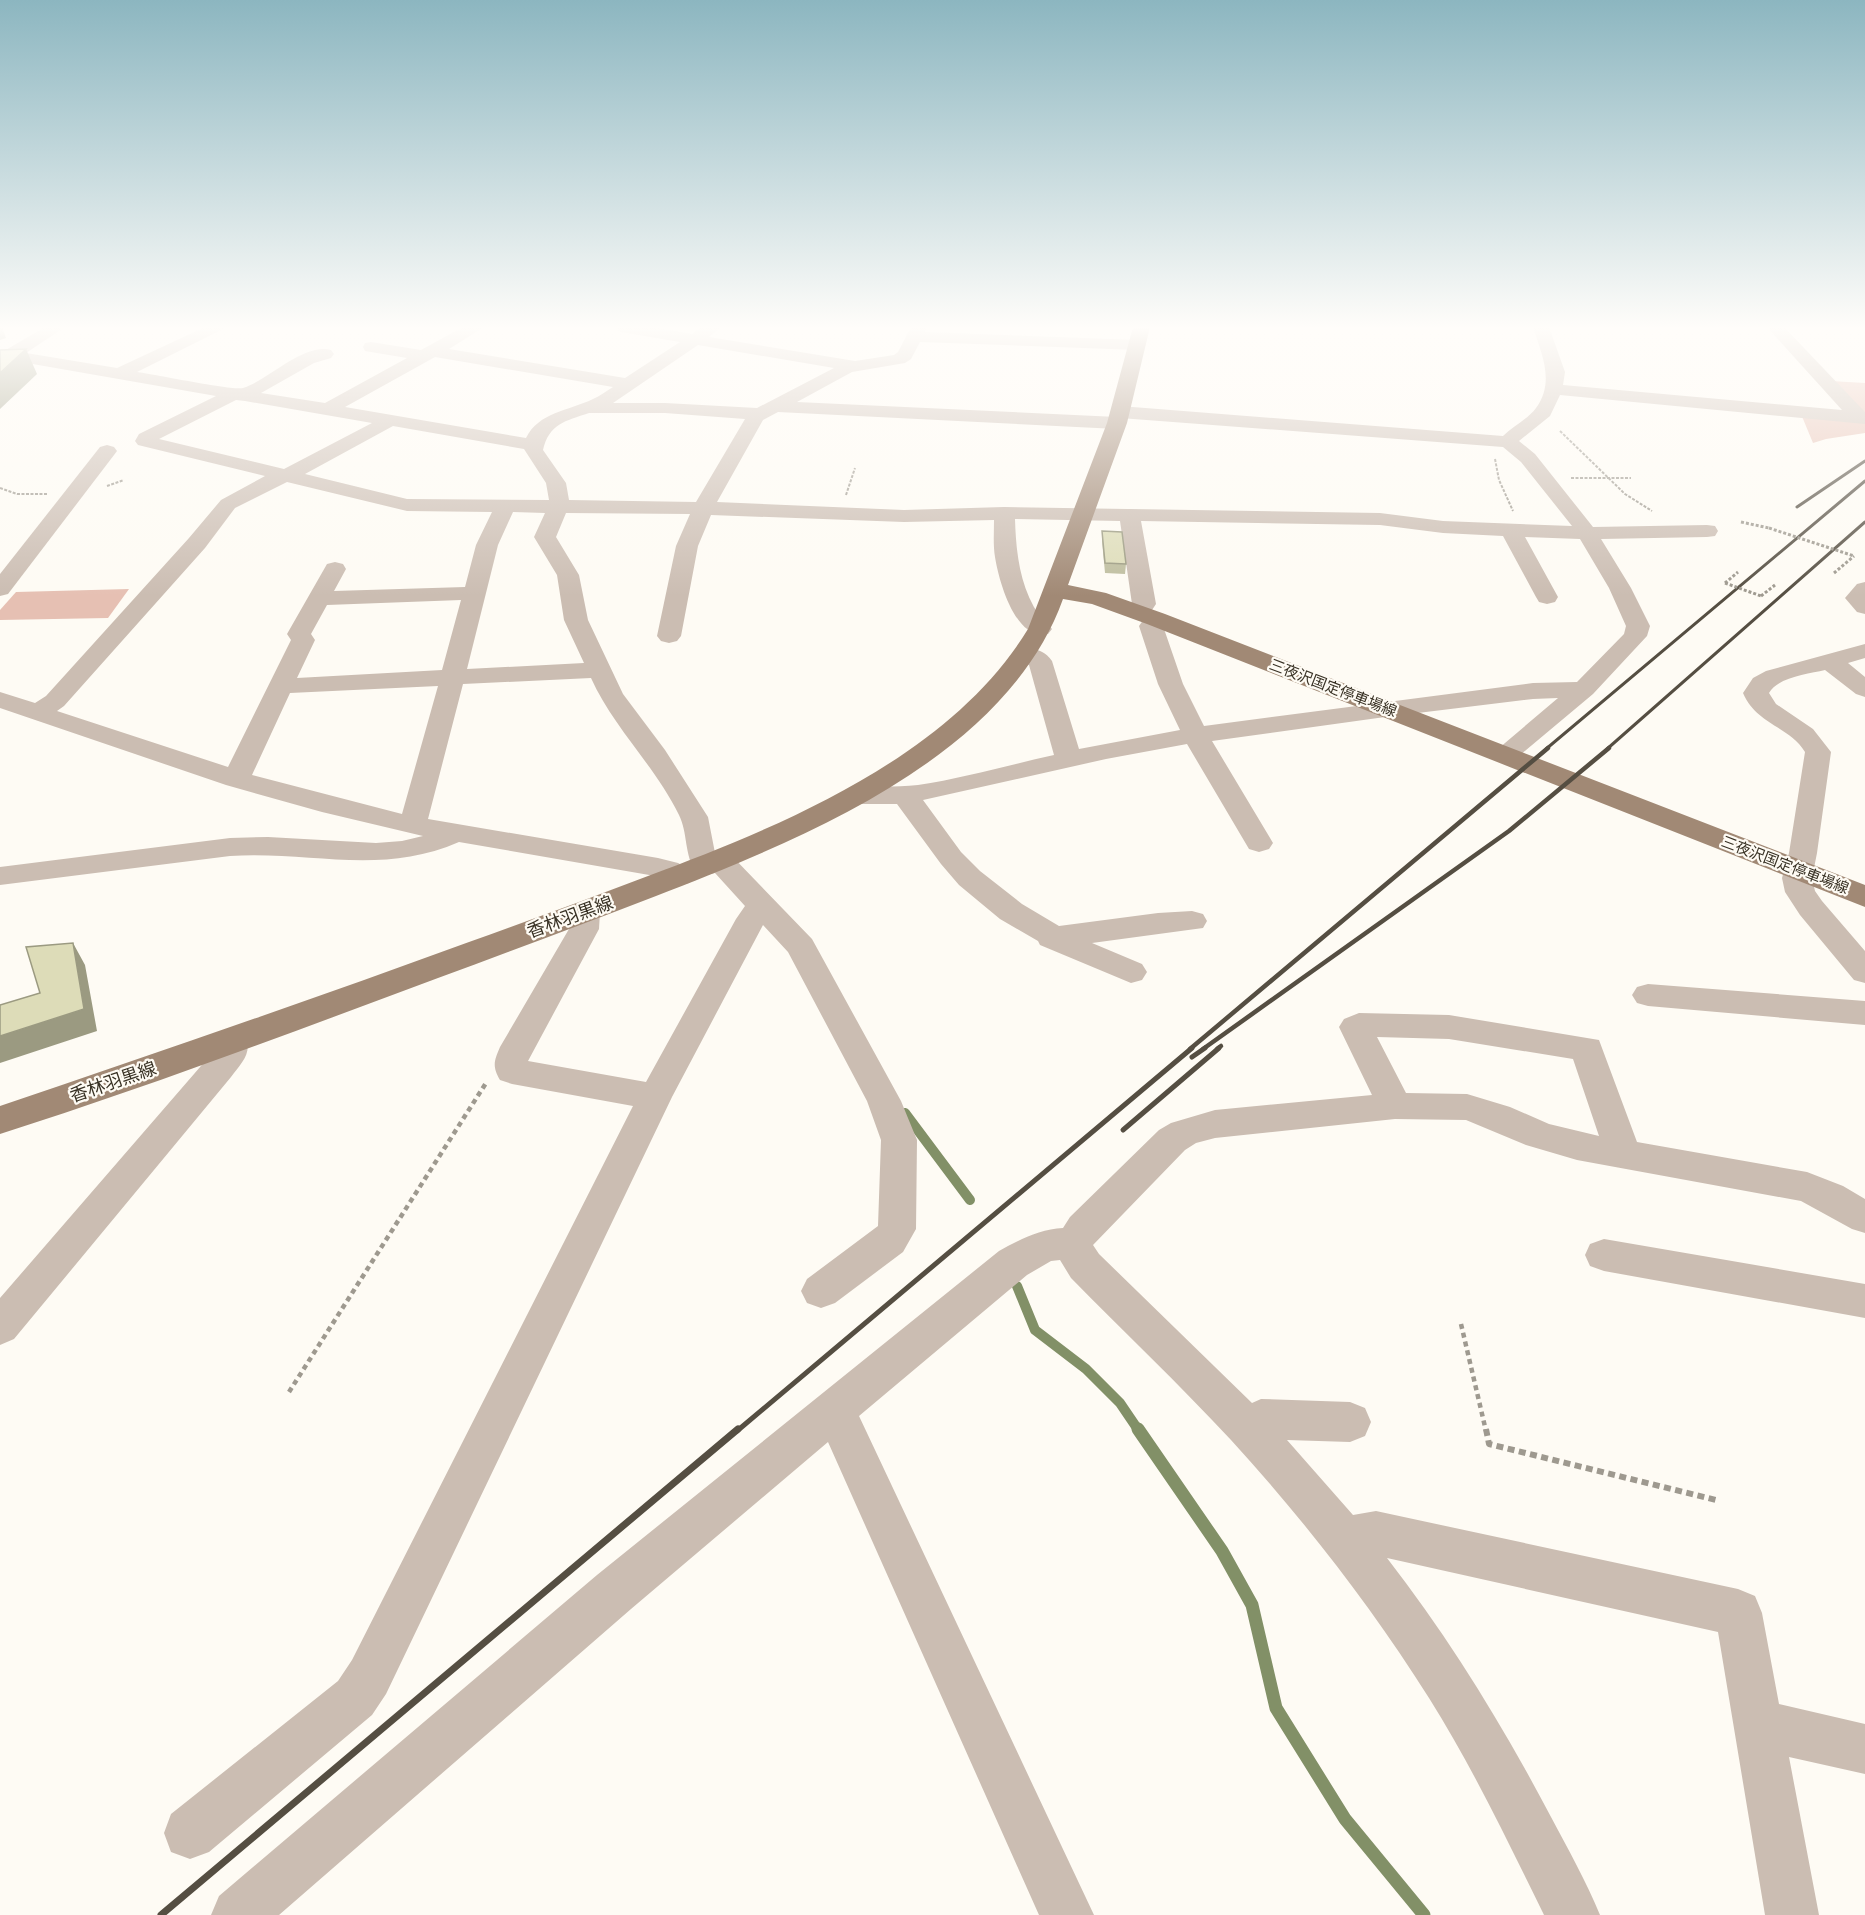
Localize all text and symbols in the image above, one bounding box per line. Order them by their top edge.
street label: 三夜沢国定停車場線 [1267,655,1399,721]
street label: 三夜沢国定停車場線 [1719,832,1851,898]
street label: 香林羽黒線 [524,891,616,943]
street label: 香林羽黒線 [67,1057,159,1107]

